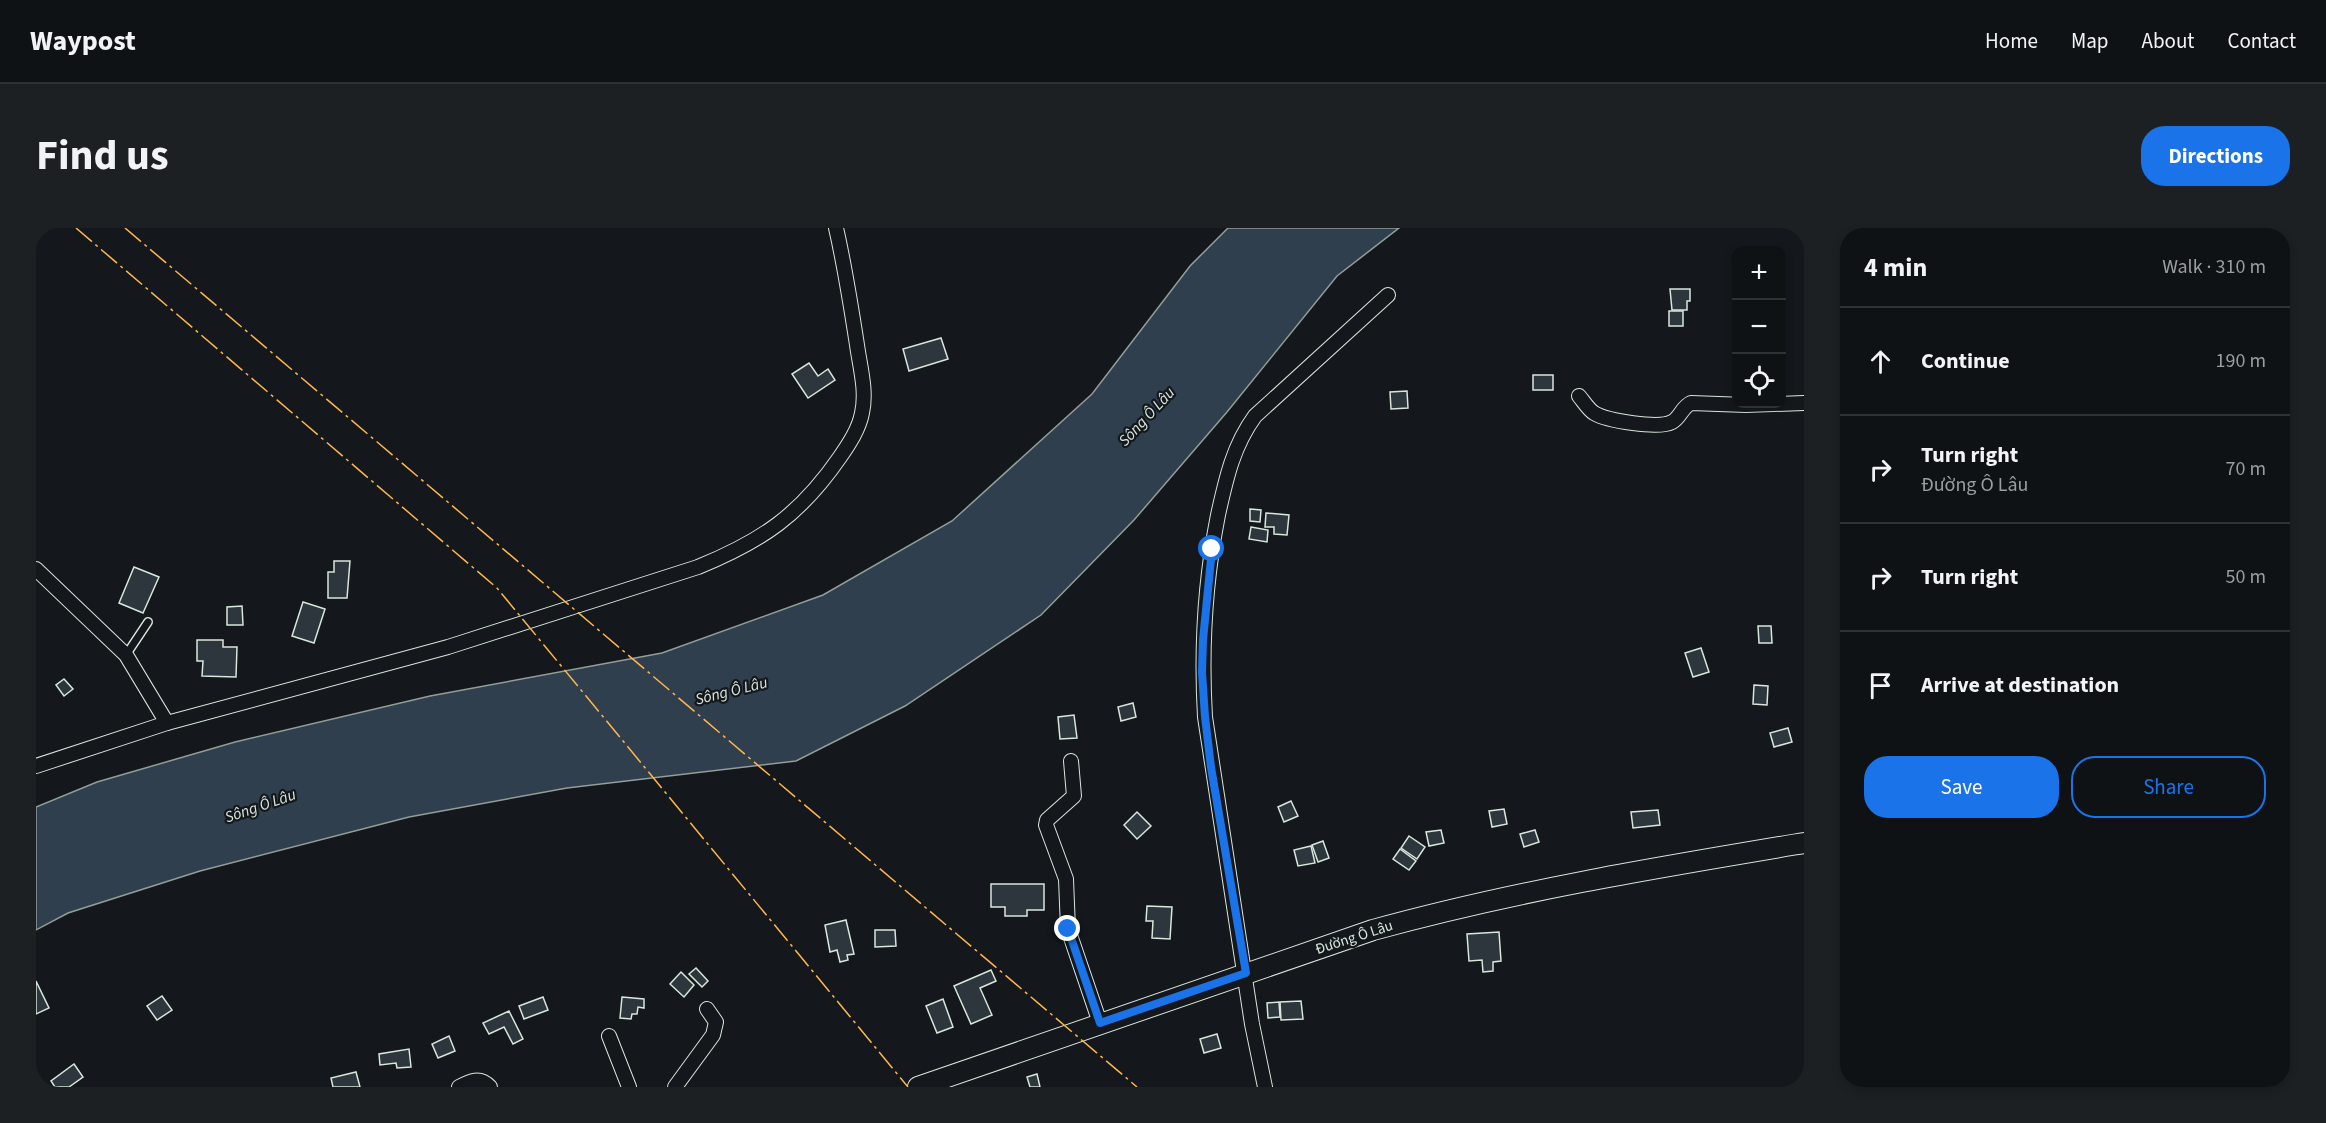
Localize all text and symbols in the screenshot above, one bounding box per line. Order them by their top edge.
text: Waypost [30,21,136,61]
text: Home [1985,26,2038,56]
text: Map [2071,26,2109,56]
text: About [2142,26,2194,56]
text: Contact [2227,26,2296,56]
text: Find us [36,126,169,186]
button: Directions [2141,126,2290,186]
map controls [1732,246,1786,408]
button: + [1732,246,1786,300]
text: 4 min [1864,249,1927,286]
text: Walk · 310 m [2162,253,2266,281]
button: − [1732,300,1786,354]
icon: ahead [1864,345,1897,378]
text: Continue [1921,345,2010,377]
text: 190 m [2216,347,2266,375]
button: locate [1732,354,1786,408]
water label: Sông Ô Lâu [1114,382,1180,451]
text: Turn right [1921,439,2018,471]
icon: right [1864,453,1897,486]
text: 70 m [2226,455,2266,483]
text: Đường Ô Lâu [1921,471,2028,499]
route start [1198,535,1224,561]
icon: right [1864,561,1897,594]
text: Turn right [1921,561,2018,593]
text: 50 m [2226,563,2266,591]
icon: arrive [1864,669,1897,702]
text: Arrive at destination [1921,669,2119,701]
water label: Sông Ô Lâu [693,671,770,711]
button: Save [1864,756,2059,818]
button: Share [2071,756,2266,818]
water label: Sông Ô Lâu [222,784,299,828]
route end [1054,915,1080,941]
street label: Đường Ô Lâu [1313,915,1396,960]

